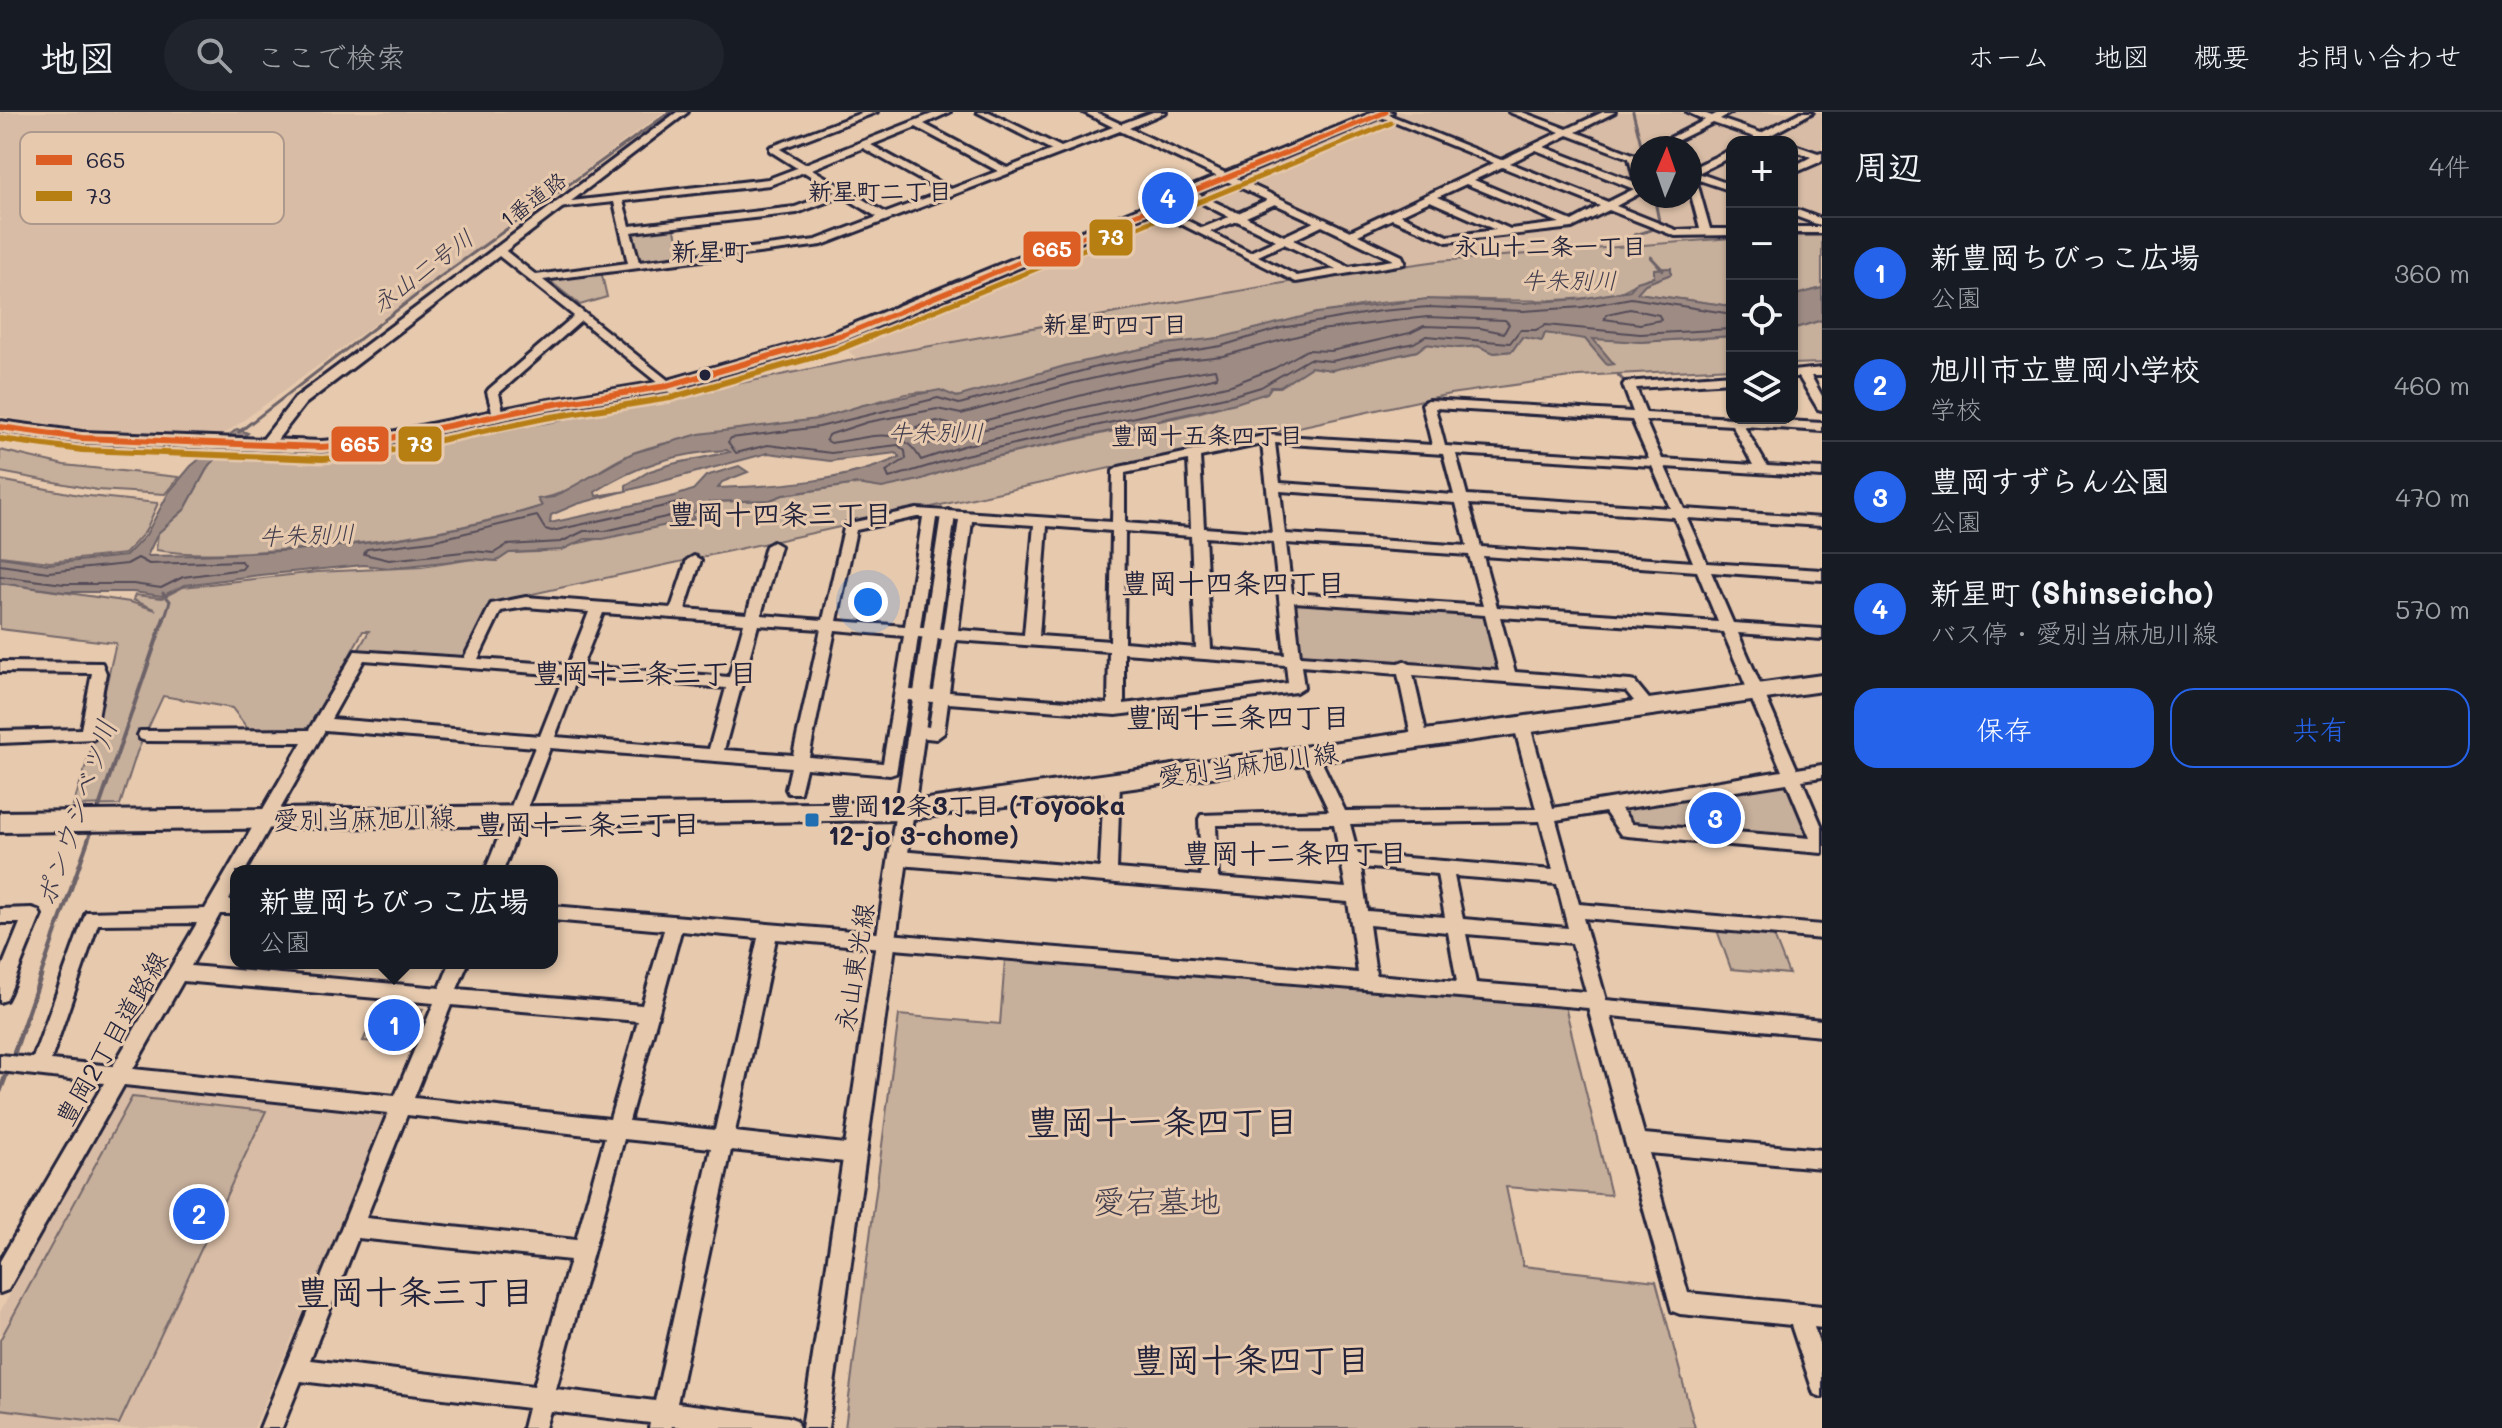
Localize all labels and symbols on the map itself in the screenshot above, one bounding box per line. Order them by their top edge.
legend [20,132,284,224]
north arrow [1630,136,1702,208]
text: 665 [86,145,125,174]
street label: 1番道路 [494,165,572,233]
pin: 4 [1142,168,1194,228]
district label: 新星町二丁目 [808,175,952,206]
text: 73 [86,181,111,210]
line badge: 73 [1088,218,1134,257]
water label: 永山二号川 [365,222,479,318]
text: 73 [1098,222,1124,251]
line badge: 665 [1022,230,1082,268]
district label: 永山十二条一丁目 [1454,230,1646,261]
district label: 新星町 [671,234,749,268]
text: 665 [1032,234,1072,263]
water label: 牛朱別川 [1521,264,1617,295]
district label: 新星町四丁目 [1043,308,1187,339]
unlabelled marker [697,367,713,383]
water label: 牛朱別川 [888,416,984,447]
district label: 豊岡十五条四丁目 [1111,419,1303,450]
line badge: 665 [330,425,390,463]
line badge: 73 [397,425,443,463]
text: 665 [340,429,380,458]
text: 73 [407,429,433,458]
district label: 豊岡十四条三丁目 [668,495,892,531]
water label: 牛朱別川 [258,517,356,551]
district label: 豊岡十四条四丁目 [1121,564,1345,600]
your location [848,582,888,622]
district label: 豊岡十三条三丁目 [533,654,757,690]
district label: 豊岡十三条四丁目 [1126,698,1350,734]
water label: ポンウシベツ川 [26,714,124,912]
street label: 愛別当麻旭川線 [1156,734,1340,794]
place label: 豊岡12条3丁目 (Toyooka 12-jo 3-chome) [828,788,1126,852]
pin: 3 [1689,788,1741,848]
street label: 愛別当麻旭川線 [273,799,455,837]
district label: 豊岡十二条三丁目 [476,805,700,841]
marker: 豊岡12条3丁目 (Toyooka 12-jo 3-chome) [803,811,821,829]
district label: 豊岡十二条四丁目 [1183,834,1407,870]
street label: 永山東光線 [827,900,881,1034]
street label: 豊岡2丁目道路線 [47,944,175,1132]
pin: 1 [368,995,420,1055]
district label: 豊岡十一条四丁目 [1026,1098,1298,1143]
park label: 愛宕墓地 [1093,1179,1221,1221]
pin: 2 [173,1184,225,1244]
district label: 豊岡十条三丁目 [296,1268,534,1313]
district label: 豊岡十条四丁目 [1132,1336,1370,1381]

